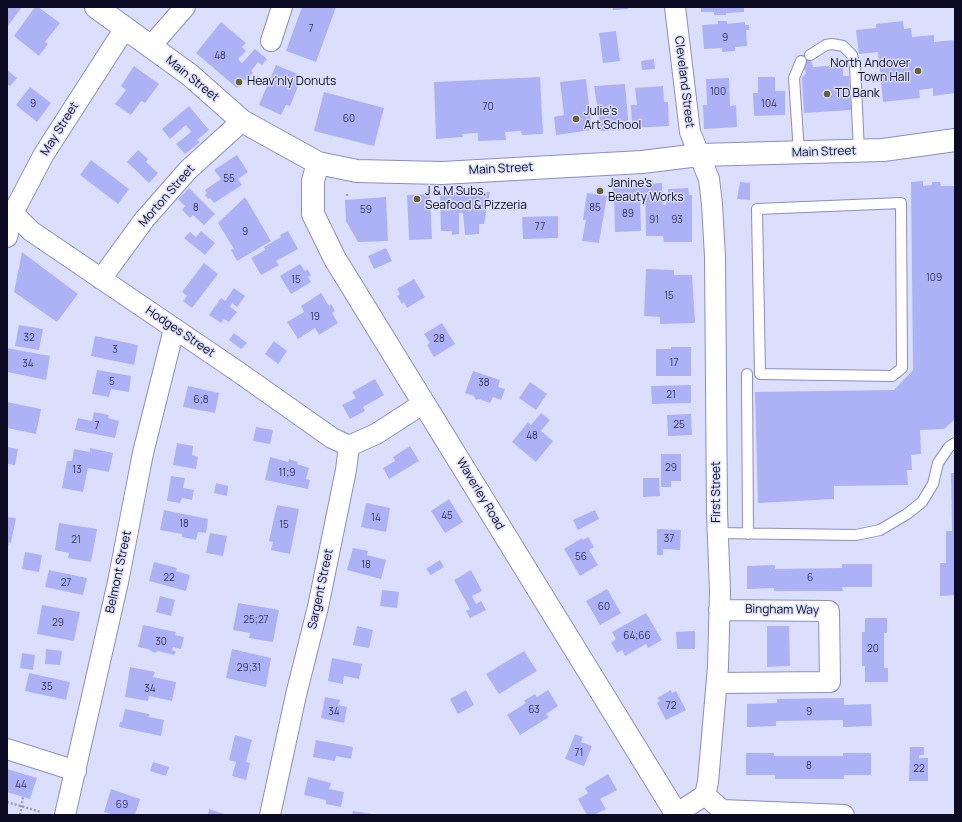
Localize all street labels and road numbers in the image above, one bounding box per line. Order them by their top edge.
street label: Cleveland Street [671,35,697,129]
street label: Main Street [162,53,222,105]
street label: May Street [38,100,82,158]
street label: Main Street [792,144,856,160]
street label: Main Street [469,160,533,178]
street label: Morton Street [136,162,198,230]
street label: Hodges Street [143,304,217,360]
street label: Waverley Road [453,456,507,532]
street label: First Street [710,461,724,523]
street label: Belmont Street [103,529,135,615]
street label: Sargent Street [305,548,337,630]
street label: Bingham Way [745,602,819,618]

